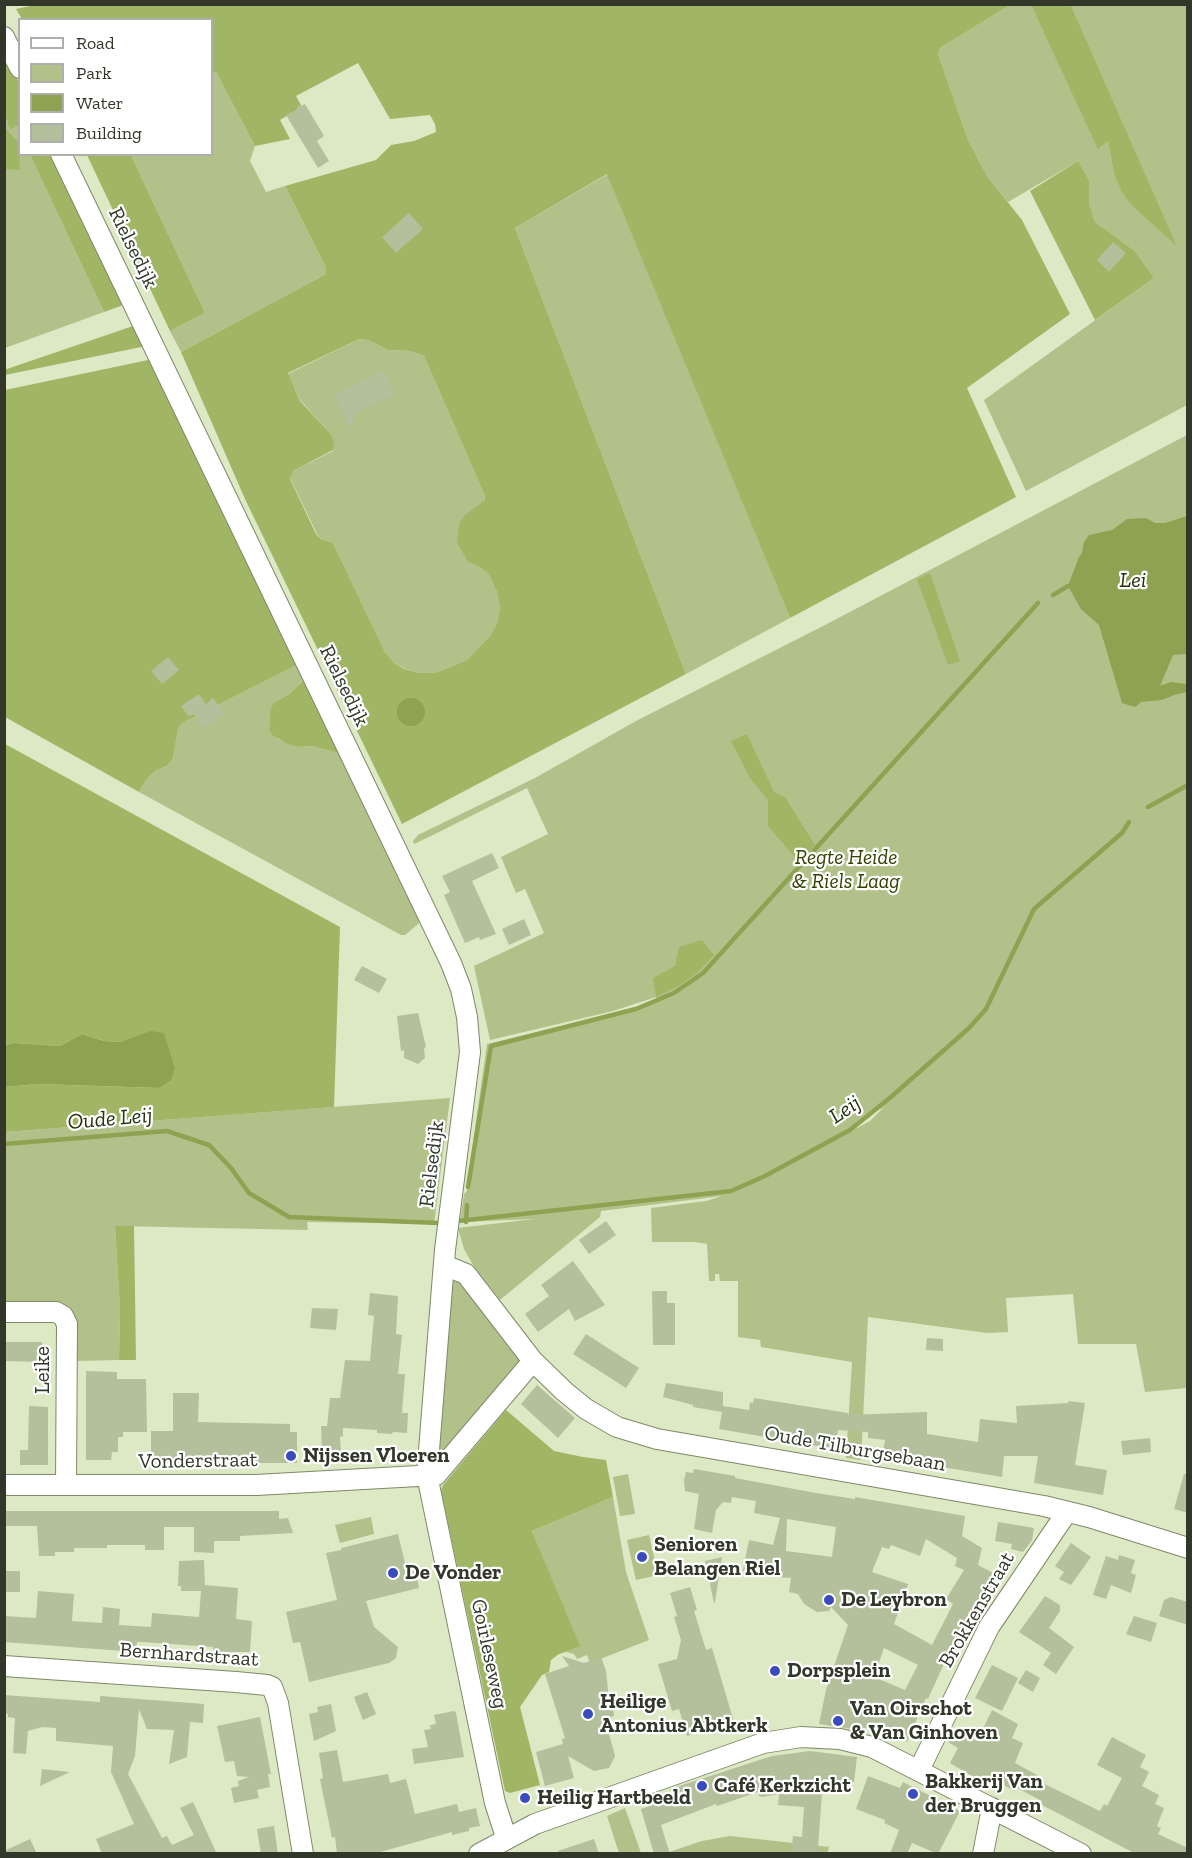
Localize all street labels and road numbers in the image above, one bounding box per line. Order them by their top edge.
street label: Rielsedijk [103,203,163,293]
street label: Rielsedijk [314,641,374,731]
street label: Rielsedijk [414,1119,450,1209]
street label: Leike [30,1346,56,1394]
street label: Oude Tilburgsebaan [762,1421,948,1477]
street label: Vonderstraat [138,1447,258,1475]
street label: Brokkenstraat [934,1548,1020,1672]
street label: Goirleseweg [465,1597,513,1711]
street label: Bernhardstraat [119,1638,259,1672]

